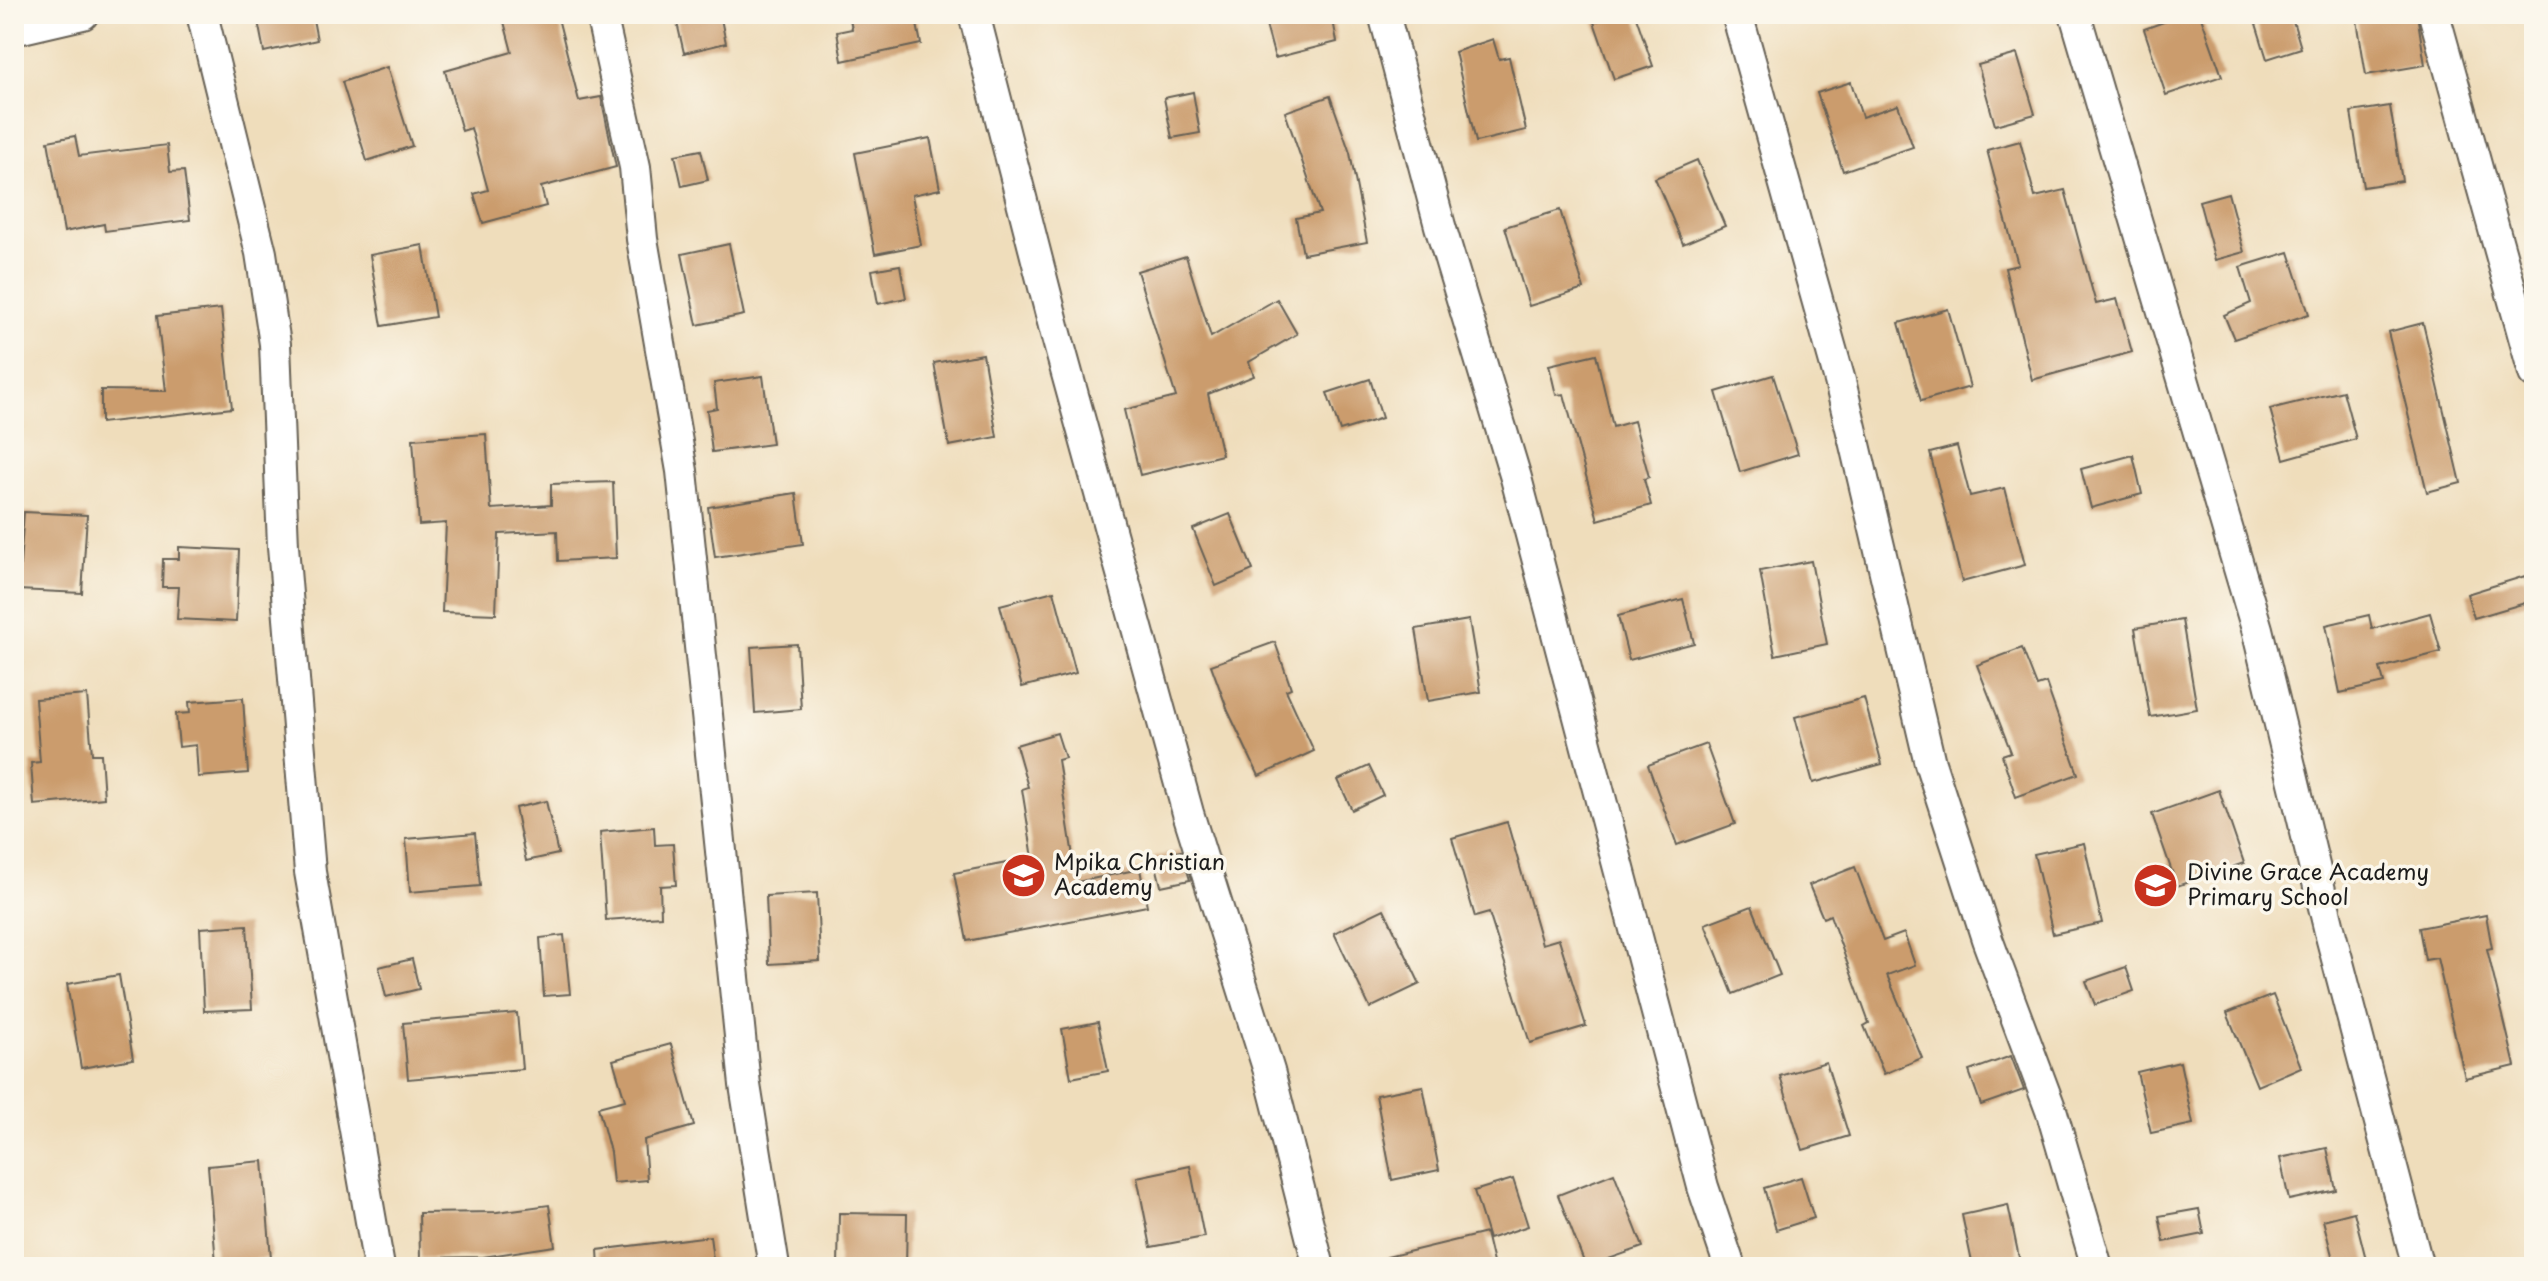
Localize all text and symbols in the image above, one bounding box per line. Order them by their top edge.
place label: Mpika Christian Academy [1054,844,1225,902]
school or university icon: Mpika Christian Academy [999,851,1047,899]
place label: Divine Grace Academy Primary School [2187,854,2429,912]
school or university icon: Divine Grace Academy Primary School [2132,861,2180,909]

